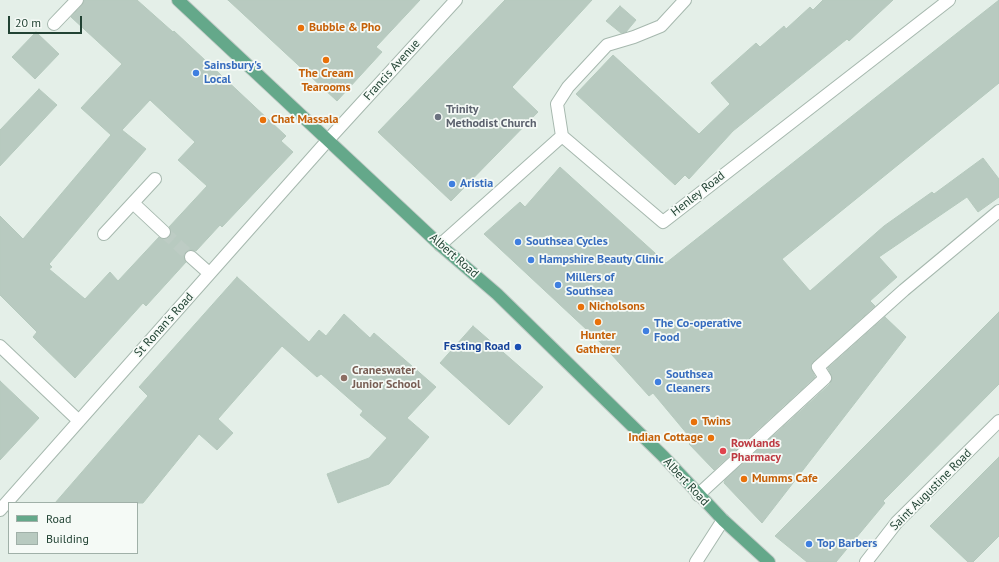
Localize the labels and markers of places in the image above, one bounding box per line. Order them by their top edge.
place label: Bubble & Pho [309,21,381,35]
marker: Bubble & Pho [296,23,306,33]
marker: The Cream Tearooms [321,55,331,65]
place label: Sainsbury's Local [204,59,261,87]
place label: The Cream Tearooms [299,67,353,95]
marker: Sainsbury's Local [191,68,201,78]
place label: Trinity Methodist Church [446,103,537,131]
marker: Trinity Methodist Church [433,112,443,122]
place label: Chat Massala [271,113,339,127]
marker: Chat Massala [258,115,268,125]
place label: Aristia [460,177,493,191]
marker: Aristia [447,179,457,189]
place label: Southsea Cycles [526,235,608,249]
marker: Southsea Cycles [513,237,523,247]
place label: Hampshire Beauty Clinic [539,253,664,267]
marker: Hampshire Beauty Clinic [526,255,536,265]
place label: Millers of Southsea [566,271,614,299]
marker: Millers of Southsea [553,280,563,290]
place label: Nicholsons [589,300,645,314]
marker: Nicholsons [576,302,586,312]
marker: Hunter Gatherer [593,317,603,327]
place label: The Co-operative Food [654,317,742,345]
marker: The Co-operative Food [641,326,651,336]
place label: Hunter Gatherer [576,329,620,357]
place label: Festing Road [444,340,510,354]
marker: Festing Road [513,342,523,352]
place label: Craneswater Junior School [352,364,420,392]
place label: Southsea Cleaners [666,368,713,396]
marker: Craneswater Junior School [339,373,349,383]
marker: Southsea Cleaners [653,377,663,387]
place label: Twins [702,415,731,429]
marker: Twins [689,417,699,427]
place label: Indian Cottage [628,431,703,445]
marker: Indian Cottage [706,433,716,443]
place label: Rowlands Pharmacy [731,437,781,465]
marker: Rowlands Pharmacy [718,446,728,456]
place label: Mumms Cafe [752,472,818,486]
marker: Mumms Cafe [739,474,749,484]
place label: Top Barbers [817,537,877,551]
marker: Top Barbers [804,539,814,549]

